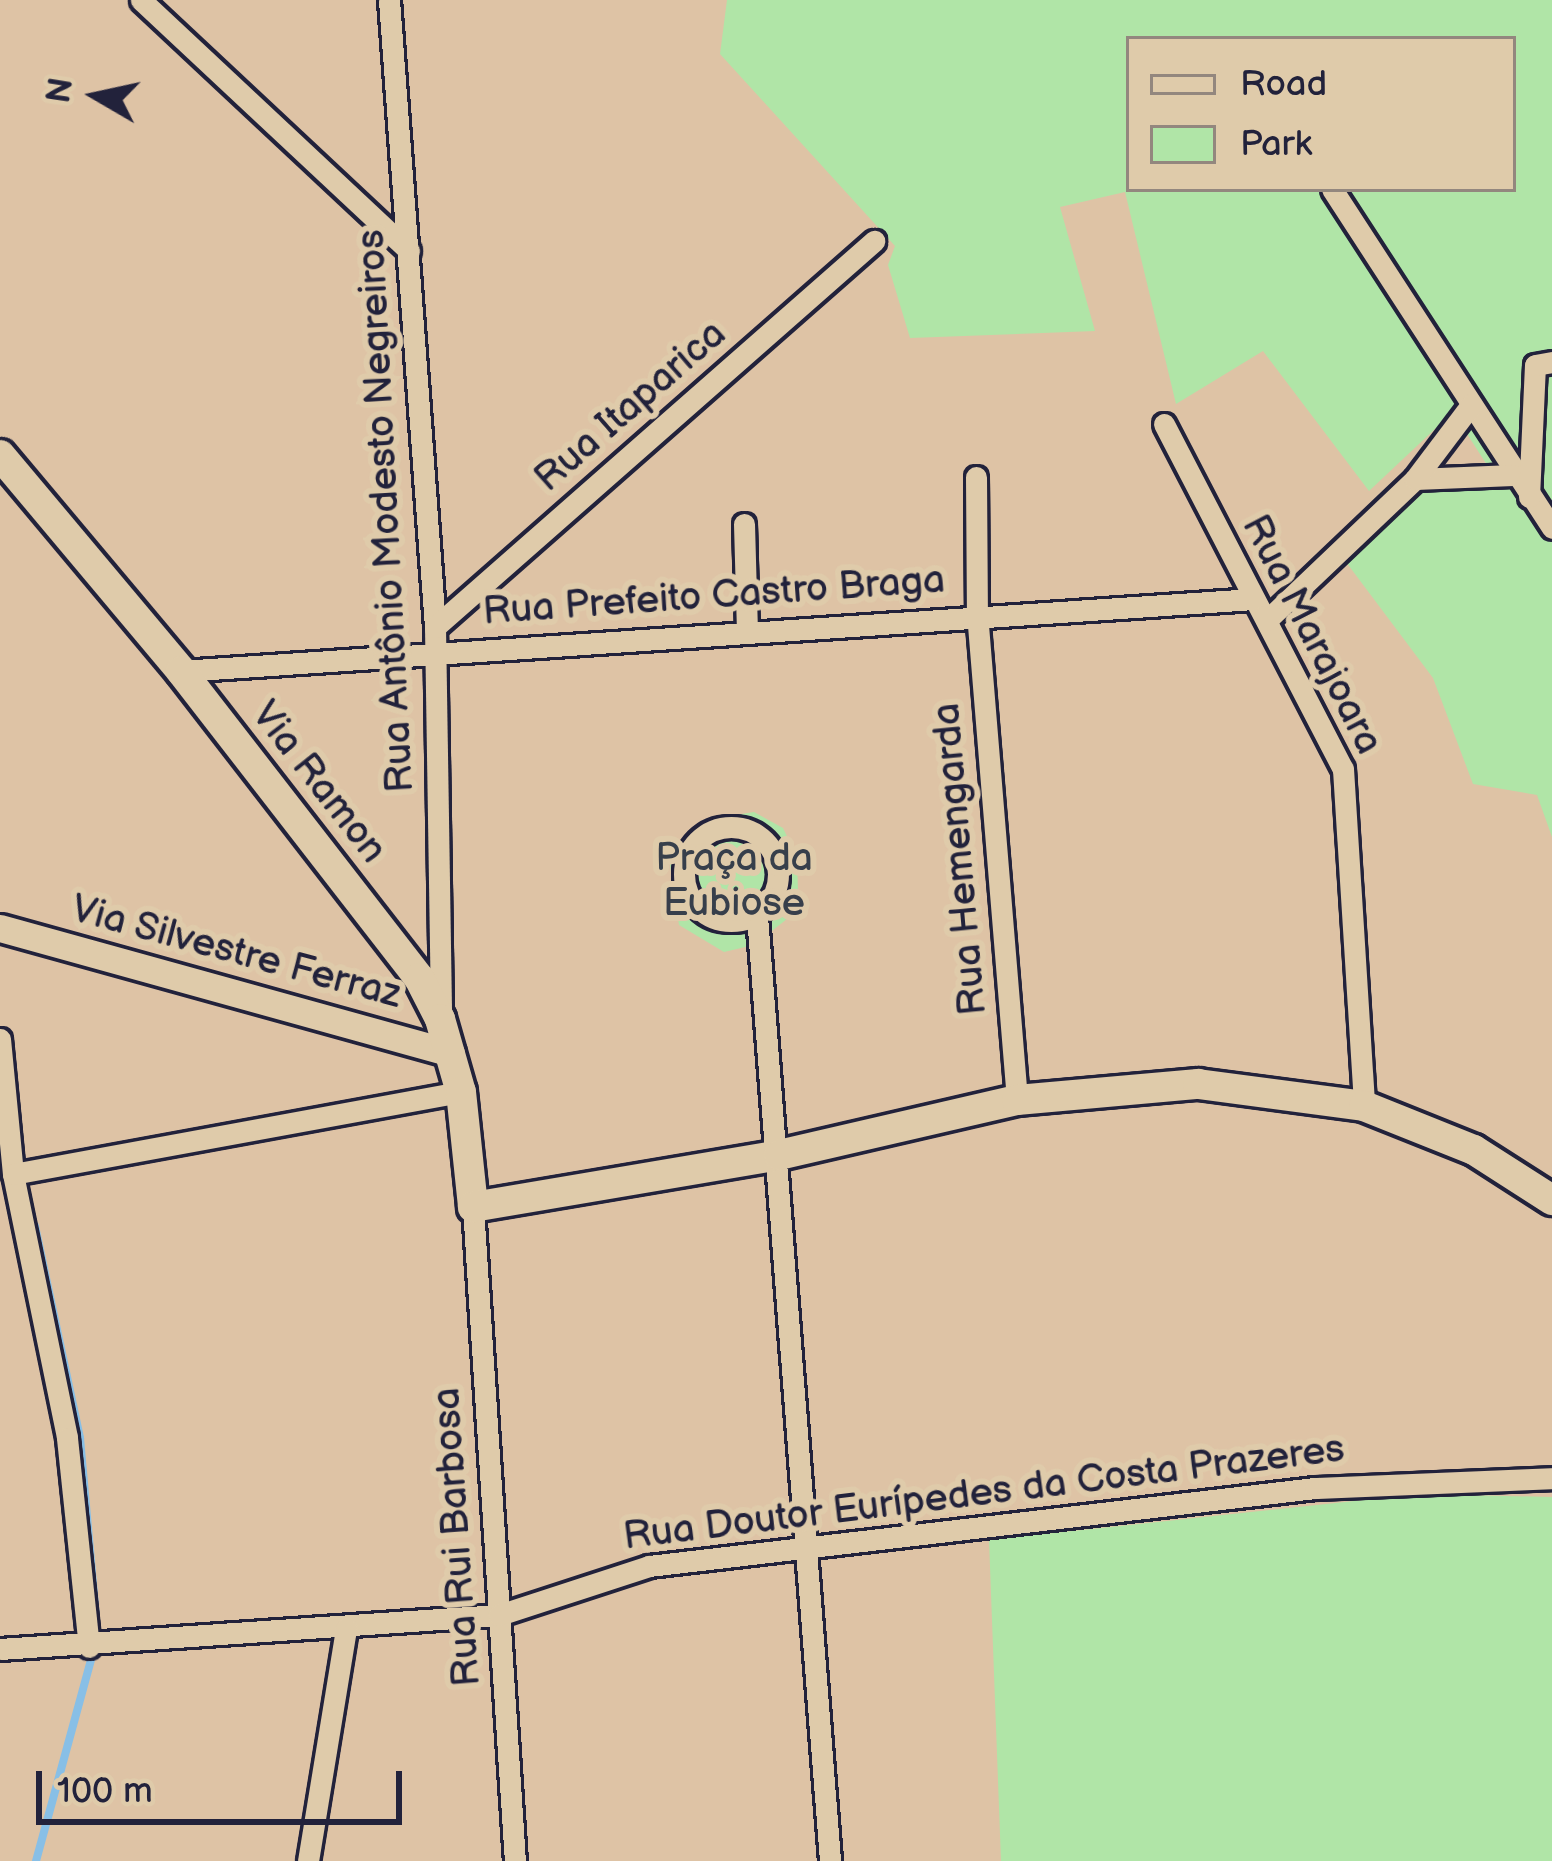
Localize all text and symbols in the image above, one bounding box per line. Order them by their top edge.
north arrow [36,36,156,156]
legend [1126,36,1516,192]
text: Road [1240,63,1327,106]
text: N [39,75,82,106]
text: Park [1240,123,1312,166]
street label: Rua Antônio Modesto Negreiros [349,228,425,794]
street label: Rua Itaparica [526,311,736,503]
street label: Rua Marajoara [1231,508,1391,762]
street label: Rua Prefeito Castro Braga [481,558,947,636]
street label: Via Ramon [240,693,396,873]
street label: Rua Hemengarda [924,701,998,1017]
park label: Praça da Eubiose [655,837,813,928]
street label: Via Silvestre Ferraz [66,886,406,1020]
street label: Rua Rui Barbosa [424,1386,492,1688]
street label: Rua Doutor Eurípedes da Costa Prazeres [621,1427,1347,1561]
scale bar [42,1747,408,1821]
text: 100 m [57,1770,153,1813]

